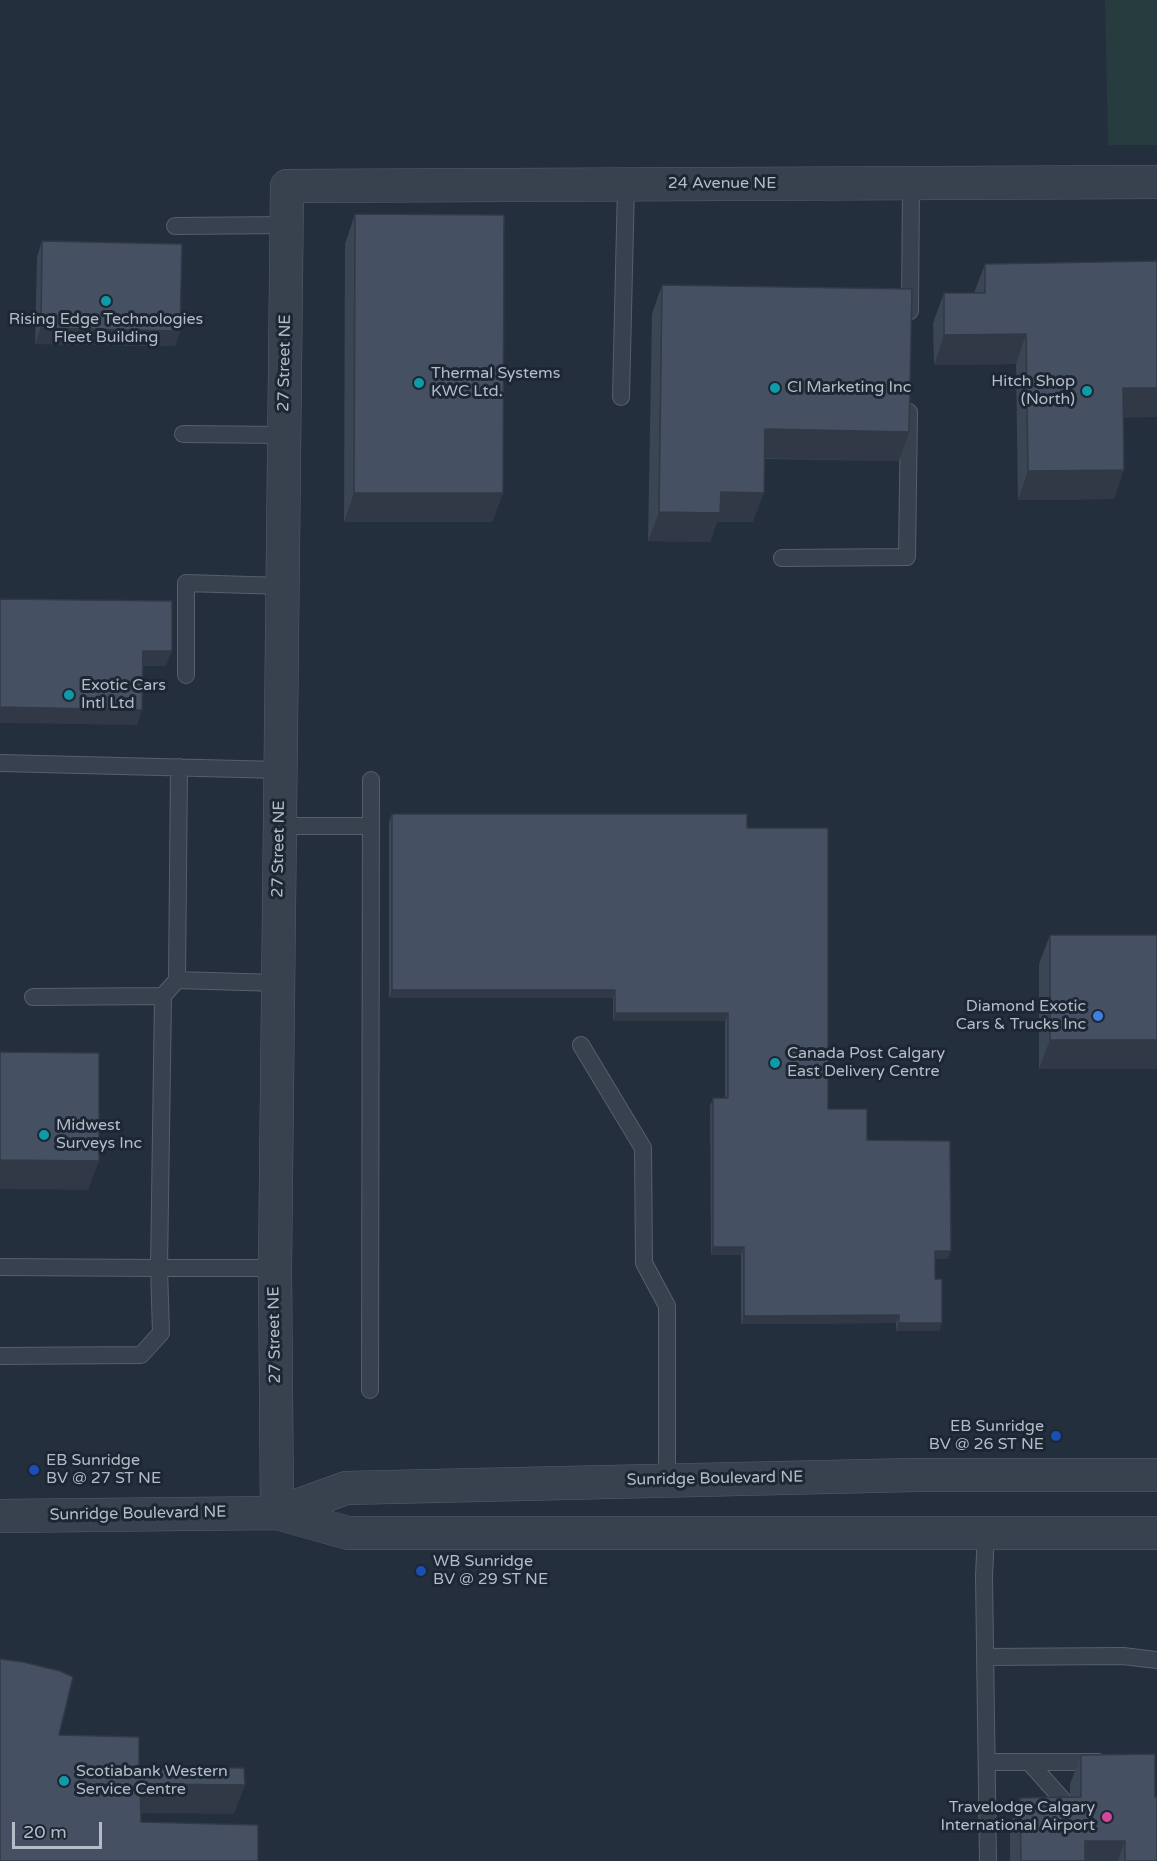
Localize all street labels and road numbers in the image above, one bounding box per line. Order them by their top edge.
street label: 24 Avenue NE [668,174,776,194]
street label: 27 Street NE [275,314,295,412]
street label: 27 Street NE [269,800,289,898]
street label: 27 Street NE [265,1286,285,1384]
street label: Sunridge Boulevard NE [626,1468,804,1490]
street label: Sunridge Boulevard NE [49,1503,227,1525]

